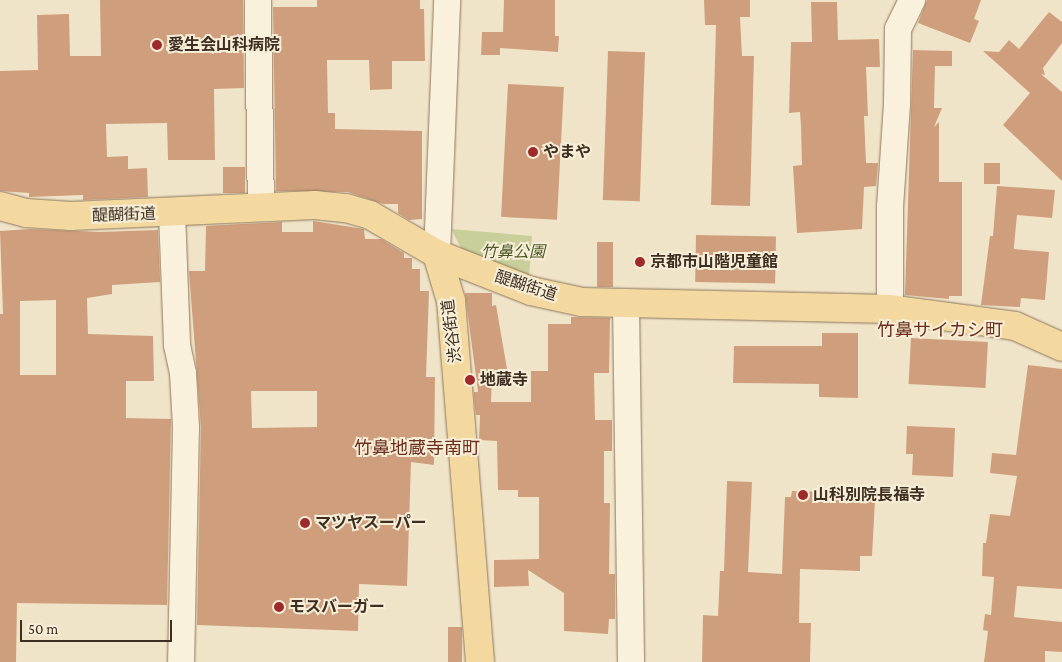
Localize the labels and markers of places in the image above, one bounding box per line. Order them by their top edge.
place label: 愛生会山科病院 [168,35,280,55]
marker: 愛生会山科病院 [150,38,164,52]
place label: やまや [543,142,591,162]
marker: やまや [527,146,539,158]
place label: 京都市山階児童館 [650,252,778,272]
marker: 京都市山階児童館 [634,256,646,268]
place label: 地蔵寺 [480,370,528,390]
marker: 地蔵寺 [464,374,476,386]
place label: 山科別院長福寺 [813,485,925,505]
marker: 山科別院長福寺 [797,489,809,501]
place label: マツヤスーパー [315,513,427,533]
marker: マツヤスーパー [299,517,311,529]
place label: モスバーガー [289,597,385,617]
marker: モスバーガー [273,601,285,613]

